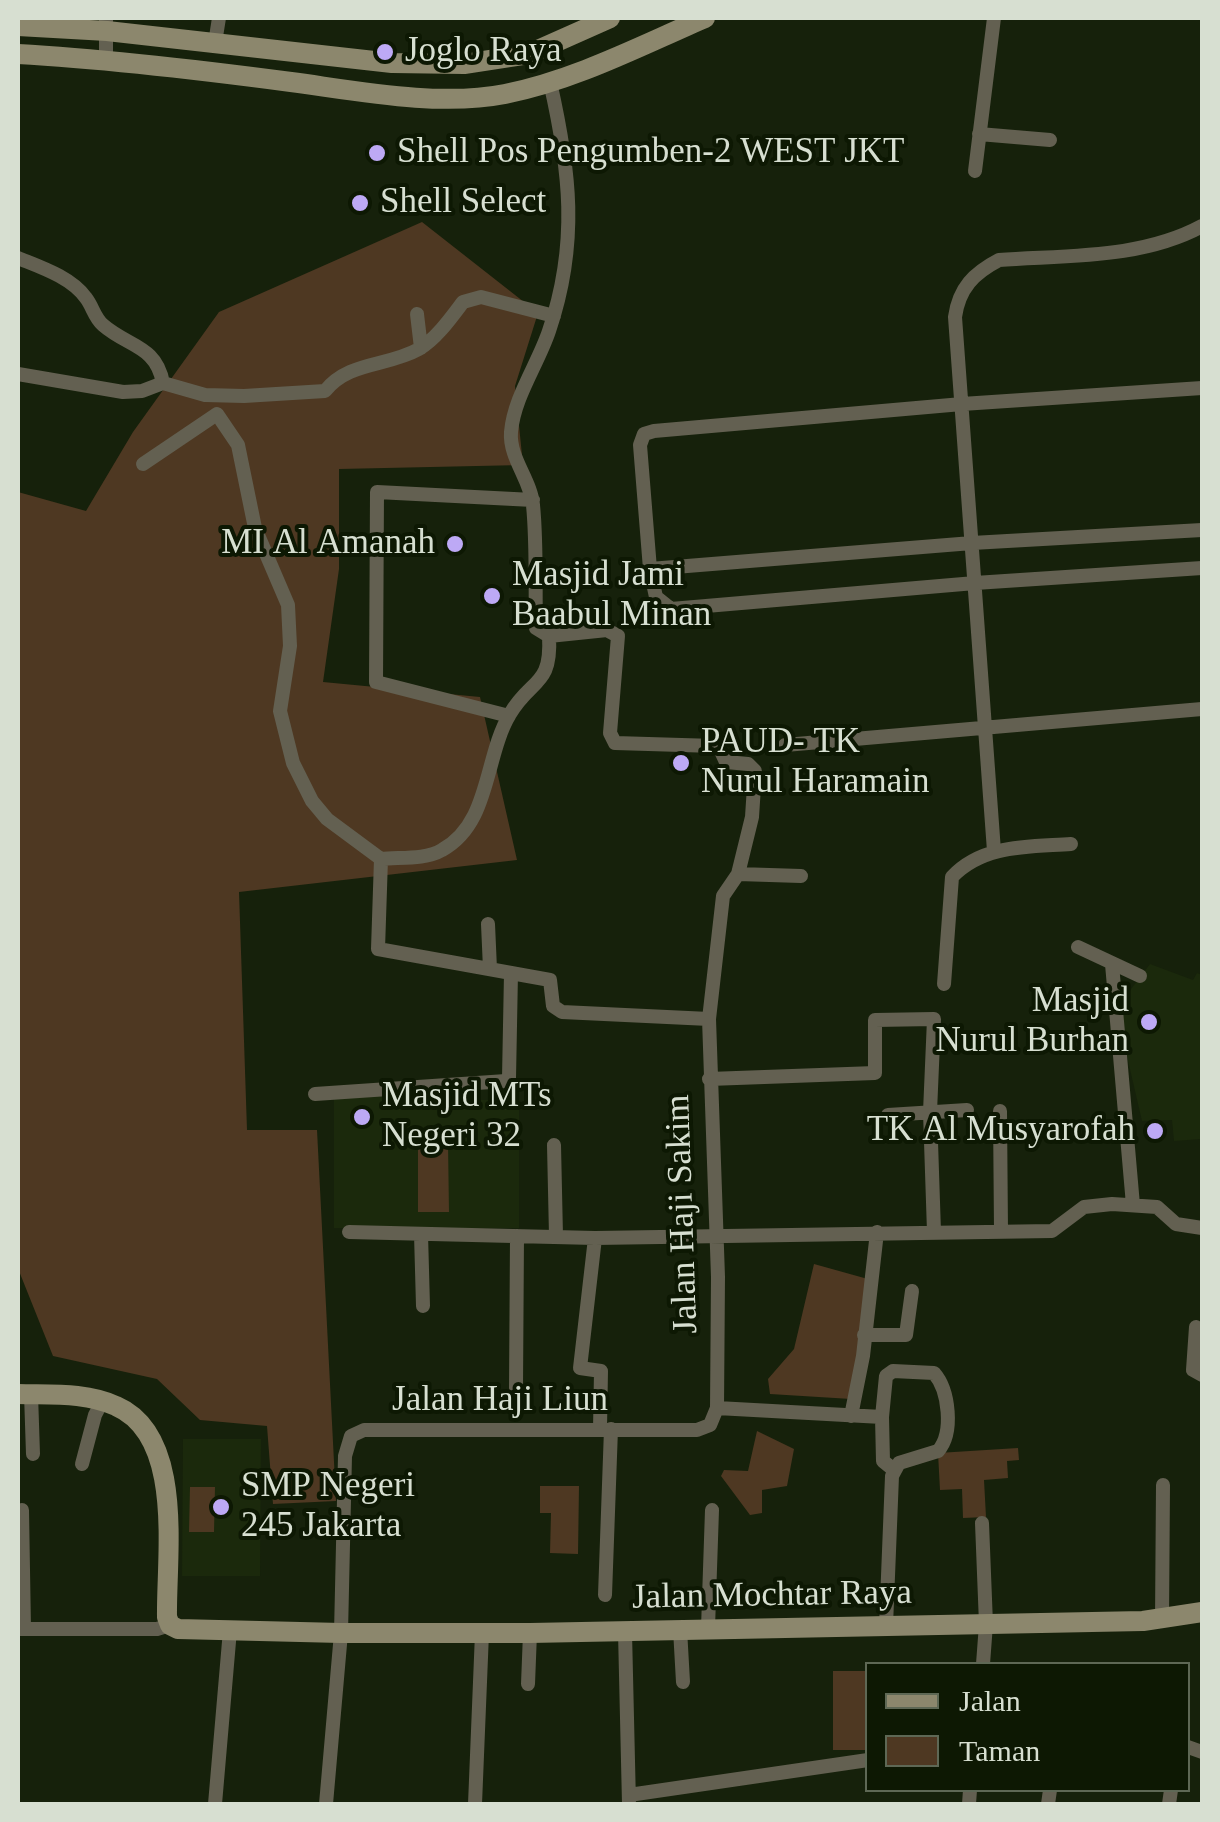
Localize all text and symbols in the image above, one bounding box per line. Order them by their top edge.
place label: Joglo Raya [405,31,582,73]
marker: Joglo Raya [374,41,396,63]
place label: Shell Pos Pengumben-2 WEST JKT [397,132,951,174]
marker: Shell Pos Pengumben-2 WEST JKT [366,142,388,164]
place label: Shell Select [380,182,569,224]
marker: Shell Select [349,192,371,214]
place label: MI Al Amanah [214,523,435,565]
marker: MI Al Amanah [444,533,466,555]
place label: Masjid Jami Baabul Minan [512,555,736,637]
marker: Masjid Jami Baabul Minan [481,585,503,607]
place label: PAUD- TK Nurul Haramain [701,722,961,804]
marker: PAUD- TK Nurul Haramain [670,752,692,774]
place label: Masjid Nurul Burhan [910,981,1129,1063]
marker: Masjid Nurul Burhan [1138,1011,1160,1033]
place label: Masjid MTs Negeri 32 [382,1076,559,1158]
street label: Jalan Haji Sakim [657,1078,709,1350]
marker: Masjid MTs Negeri 32 [351,1106,373,1128]
place label: TK Al Musyarofah [856,1110,1135,1152]
marker: TK Al Musyarofah [1144,1120,1166,1142]
street label: Jalan Haji Liun [380,1380,620,1422]
place label: SMP Negeri 245 Jakarta [241,1466,430,1548]
marker: SMP Negeri 245 Jakarta [210,1496,232,1518]
street label: Jalan Mochtar Raya [613,1572,931,1620]
legend [865,1662,1190,1792]
text: Jalan [959,1684,1021,1717]
text: Taman [959,1734,1040,1767]

